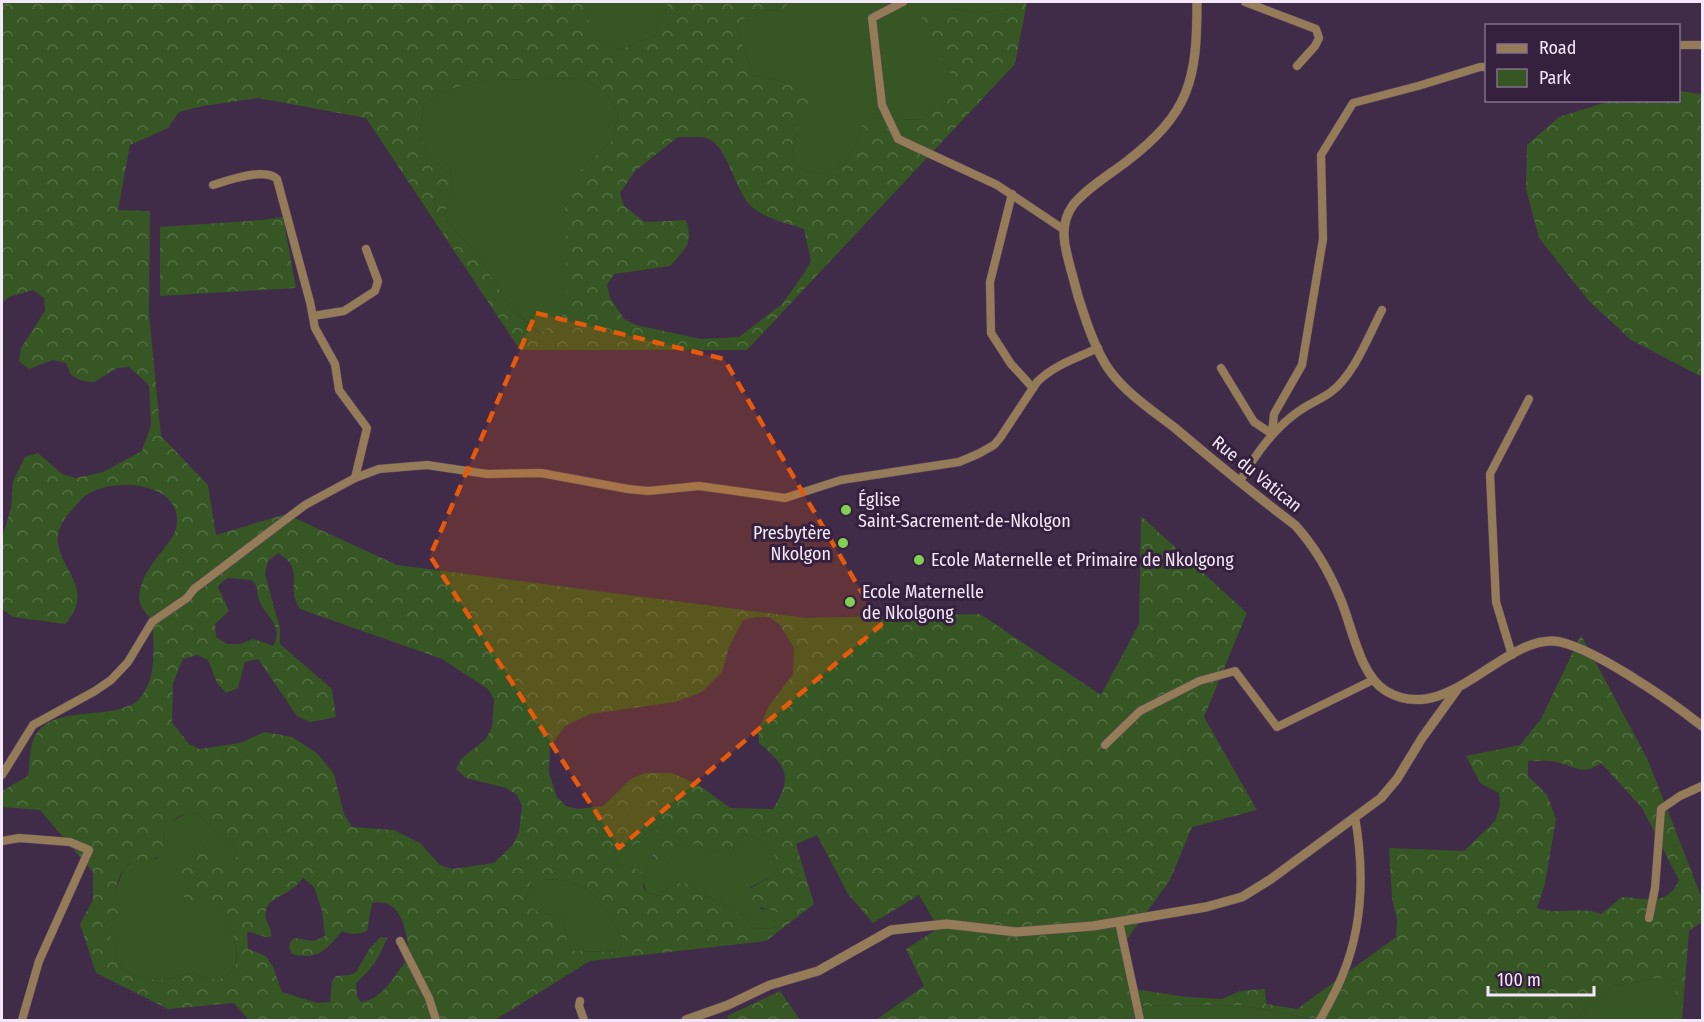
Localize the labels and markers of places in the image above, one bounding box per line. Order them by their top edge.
place label: Église Saint-Sacrement-de-Nkolgon [858,488,1071,532]
marker: Église Saint-Sacrement-de-Nkolgon [839,503,853,517]
place label: Presbytère Nkolgon [753,522,831,565]
marker: Presbytère Nkolgon [836,536,850,550]
place label: Ecole Maternelle et Primaire de Nkolgong [931,549,1234,571]
marker: Ecole Maternelle et Primaire de Nkolgong [912,553,926,567]
place label: Ecole Maternelle de Nkolgong [862,581,984,624]
marker: Ecole Maternelle de Nkolgong [843,595,857,609]

